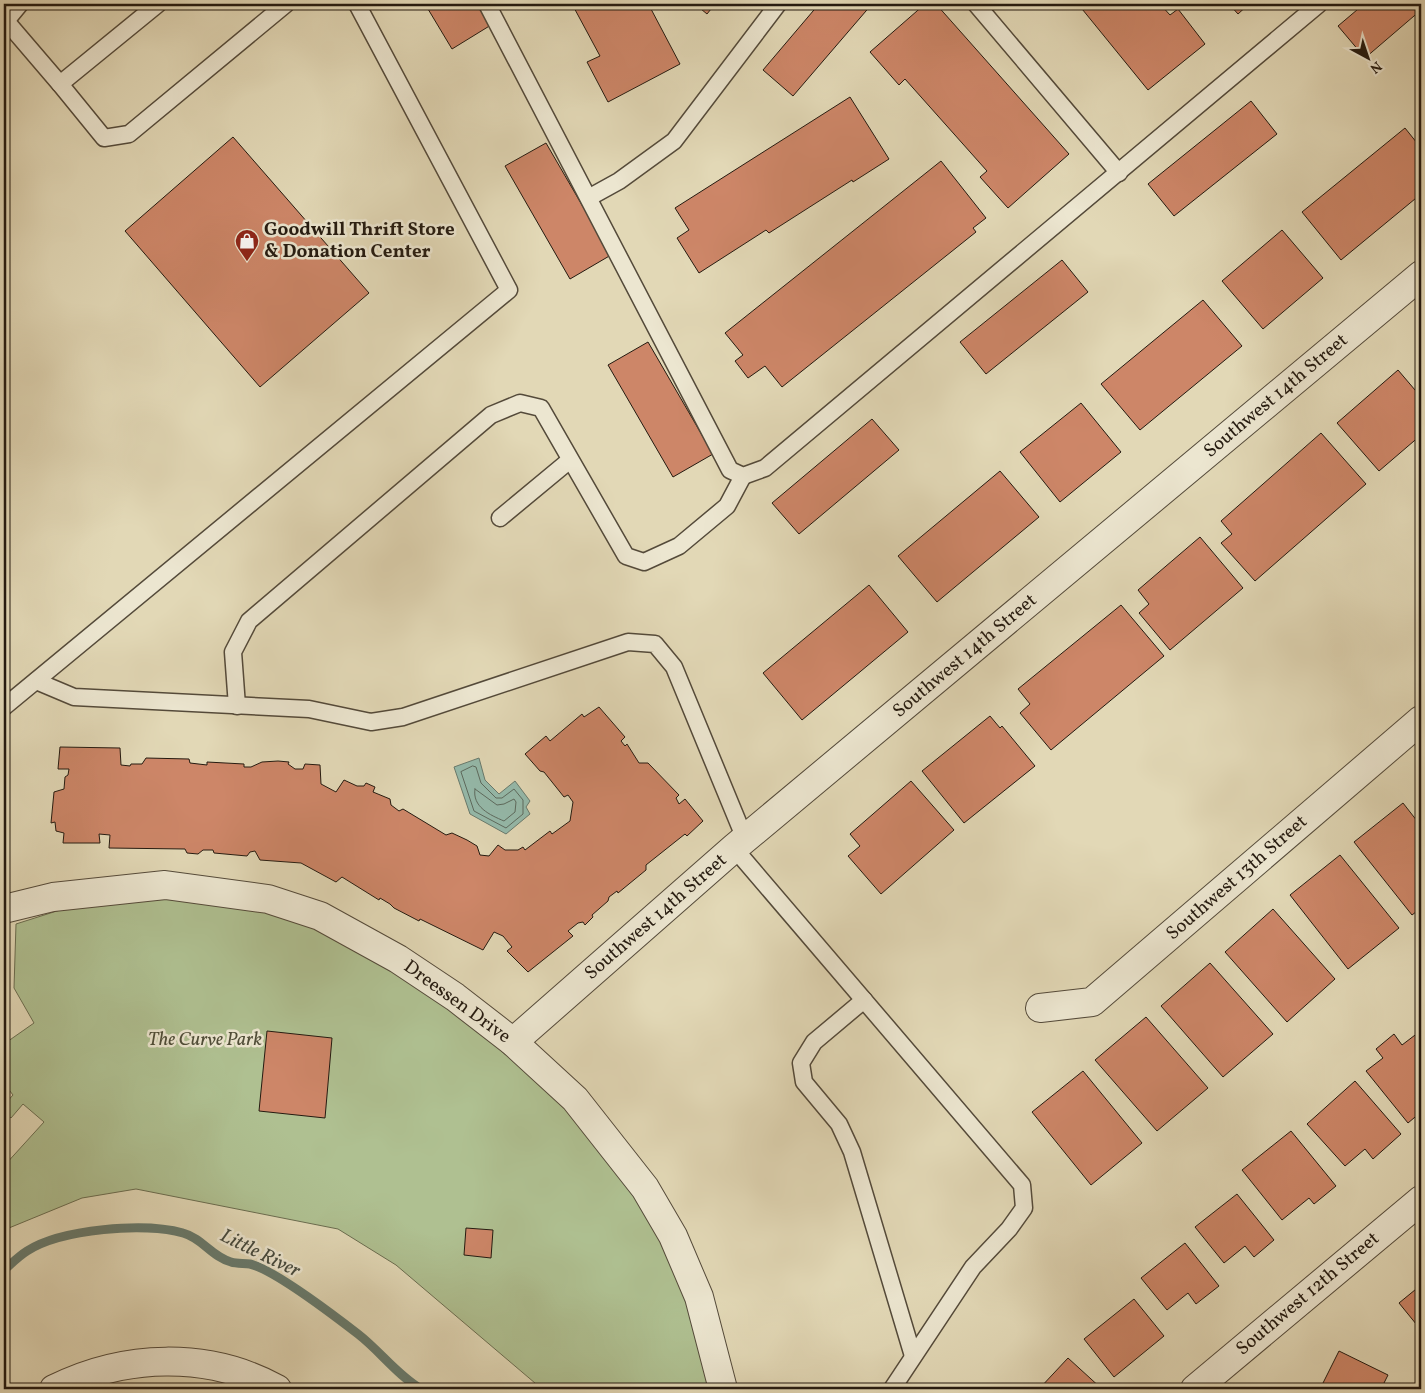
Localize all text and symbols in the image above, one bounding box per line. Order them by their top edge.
north arrow [1342,32,1392,82]
text: N [1365,56,1385,77]
place label: Goodwill Thrift Store & Donation Center [264,217,455,265]
shop icon: Goodwill Thrift Store & Donation Center [234,228,260,262]
street label: Southwest 14th Street [1198,328,1354,464]
street label: Southwest 14th Street [887,588,1043,724]
street label: Southwest 13th Street [1161,809,1313,947]
street label: Southwest 14th Street [579,848,733,986]
street label: Dreessen Drive [398,954,516,1050]
park label: The Curve Park [148,1027,262,1053]
water label: Little River [215,1223,305,1286]
street label: Southwest 12th Street [1231,1226,1385,1362]

